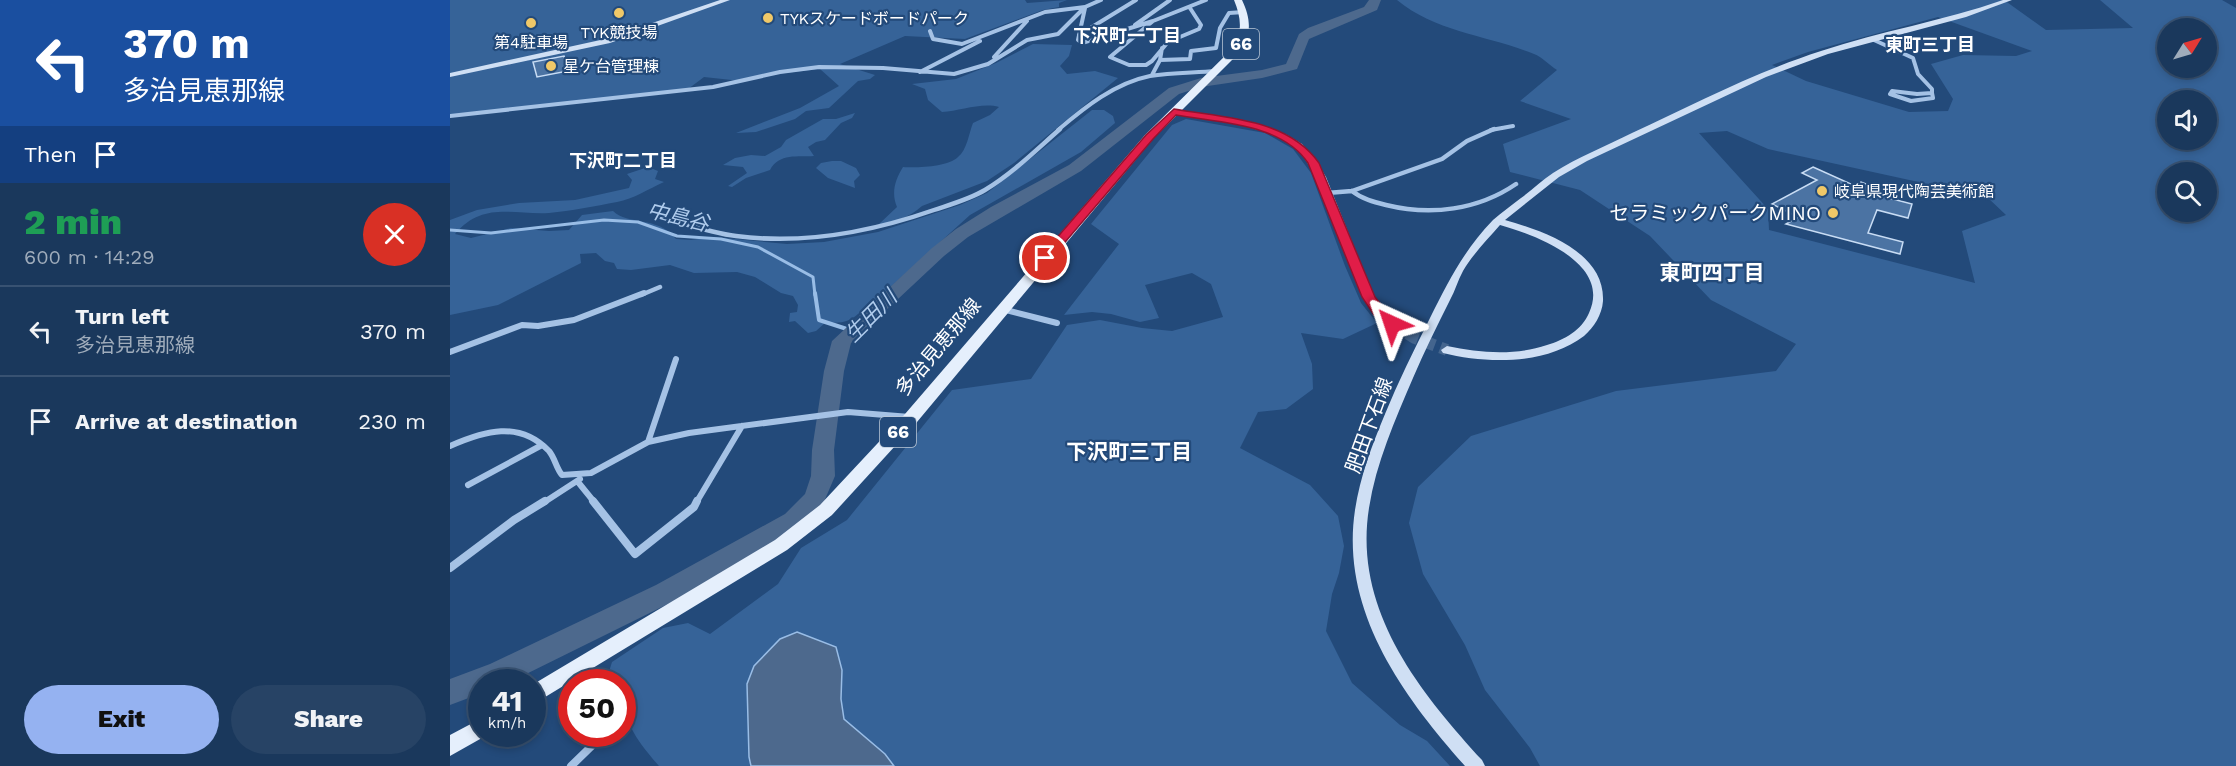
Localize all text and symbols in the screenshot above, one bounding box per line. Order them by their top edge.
marker: TYK競技場 [612,6,626,20]
place label: TYKスケードボードパーク [780,9,969,28]
marker: TYKスケードボードパーク [761,11,775,25]
marker: 第4駐車場 [524,16,538,30]
north arrow [2157,18,2217,78]
map controls [2157,18,2217,222]
text: 370 m [123,19,250,68]
place label: TYK競技場 [581,23,658,42]
icon: left [24,24,102,102]
district label: 下沢町一丁目 [1073,25,1181,46]
road number: 66 [1223,29,1259,59]
place label: 第4駐車場 [494,33,568,52]
district label: 東町三丁目 [1885,34,1975,55]
place label: 星ケ台管理棟 [563,57,659,76]
marker: 星ケ台管理棟 [544,59,558,73]
text: 多治見恵那線 [123,75,285,107]
button: sound [2157,90,2217,150]
icon: arrive [89,138,122,171]
text: Then [24,142,77,167]
district label: 下沢町二丁目 [569,150,677,171]
button: search [2157,162,2217,222]
place label: 岐阜県現代陶芸美術館 [1834,182,1994,201]
marker: 岐阜県現代陶芸美術館 [1815,184,1829,198]
water label: 中島谷 [645,197,714,237]
text: 2 min [24,201,122,243]
place label: セラミックパークMINO [1609,201,1821,225]
button: close [363,203,426,266]
marker: セラミックパークMINO [1826,206,1840,220]
pin [1019,232,1070,283]
icon: arrive [1028,241,1061,274]
text: 600 m · 14:29 [24,245,155,269]
district label: 東町四丁目 [1660,260,1765,285]
water label: 生田川 [840,283,903,347]
position arrow [1360,292,1424,356]
street label: 多治見恵那線 [890,293,986,401]
text: Turn left [75,304,169,329]
icon: left [24,315,57,348]
text: 370 m [360,319,426,344]
text: 多治見恵那線 [75,333,195,357]
street label: 肥田下石線 [1341,374,1397,476]
icon: arrive [24,405,57,438]
text: Arrive at destination [75,409,298,434]
text: 230 m [358,409,426,434]
road number: 66 [880,417,916,447]
district label: 下沢町三丁目 [1066,439,1192,464]
speed limit sign: 50 [558,669,636,747]
text: 41 [491,683,523,718]
button: Exit [24,685,219,754]
button: Share [231,685,426,754]
text: km/h [488,714,526,732]

